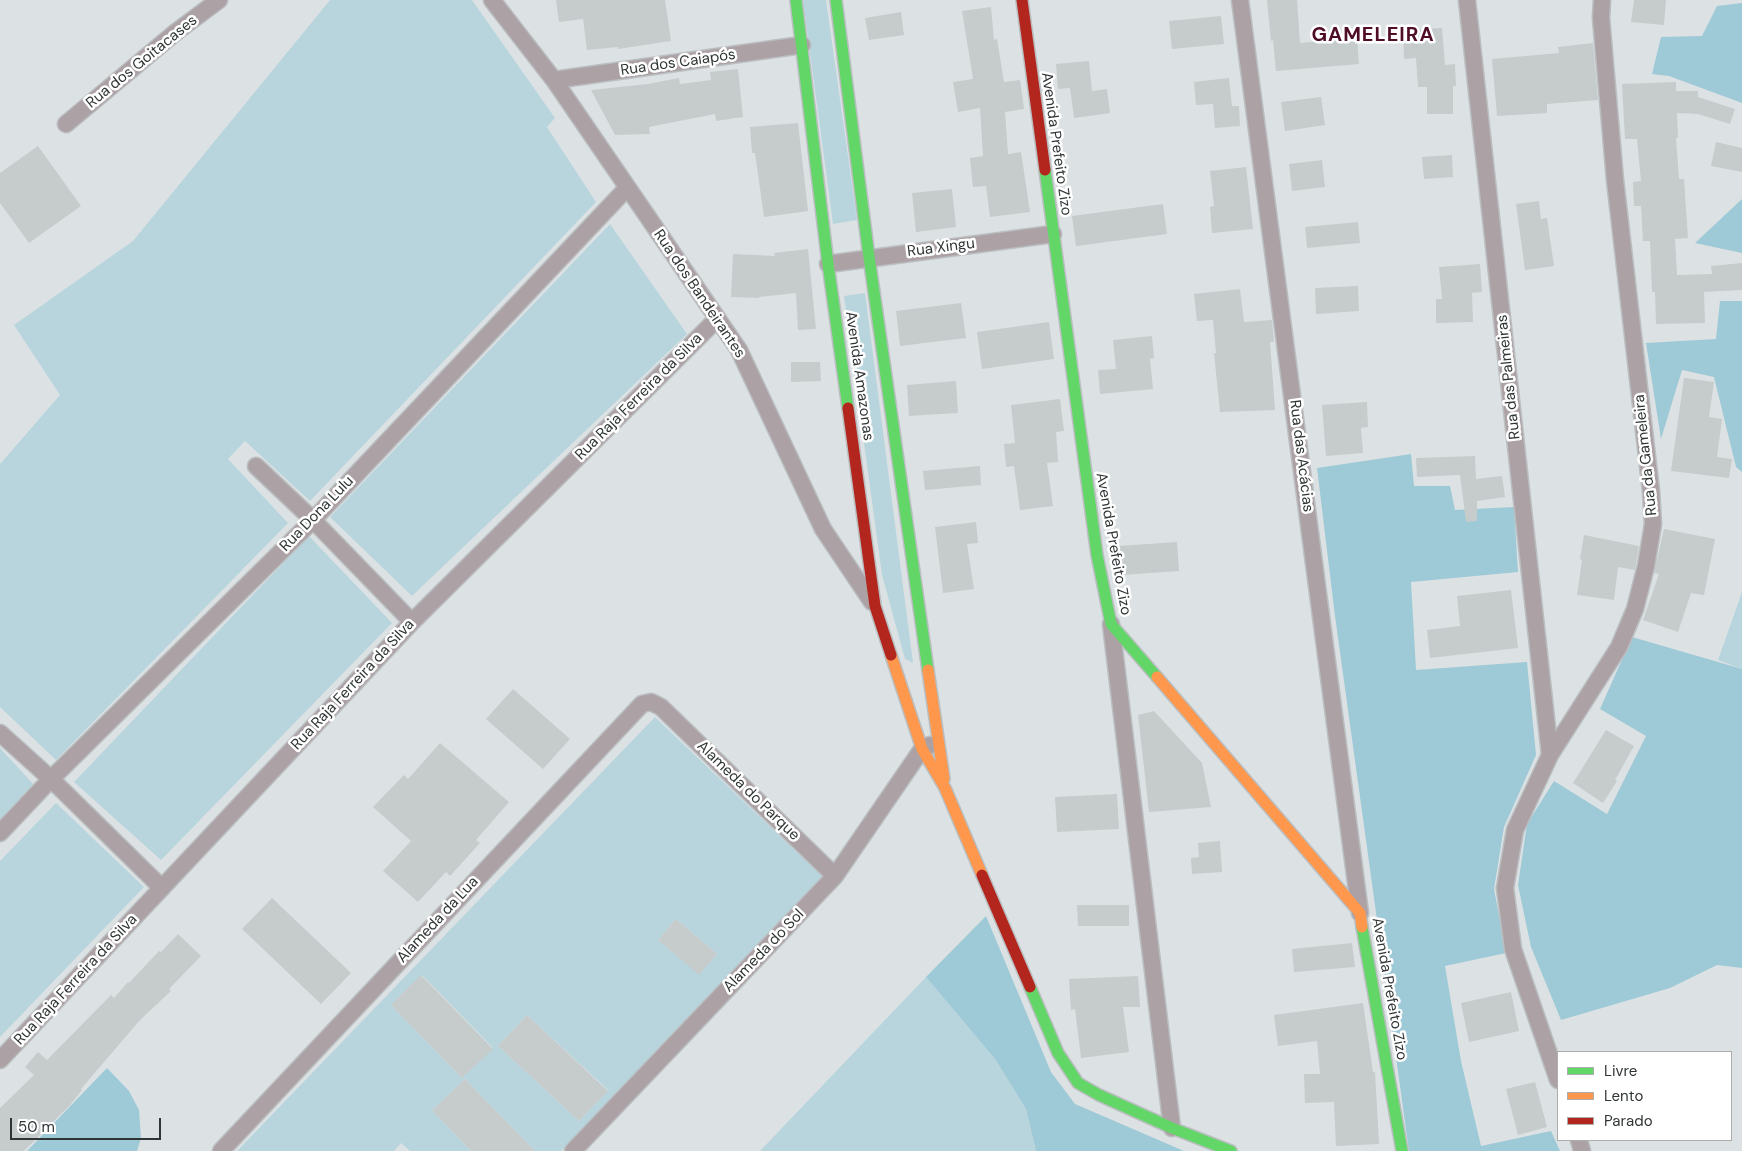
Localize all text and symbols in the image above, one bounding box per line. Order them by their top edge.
street label: Rua dos Goitacases [83,12,201,112]
district label: GAMELEIRA [1310,24,1436,48]
street label: Rua dos Caiapós [619,46,737,80]
street label: Avenida Prefeito Zizo [1037,71,1075,217]
street label: Rua dos Bandeirantes [649,226,749,362]
street label: Rua Xingu [906,235,976,261]
street label: Avenida Amazonas [841,310,877,442]
street label: Rua das Palmeiras [1493,314,1525,440]
street label: Rua Raja Ferreira da Silva [572,330,706,464]
street label: Rua da Gameleira [1631,393,1661,517]
street label: Rua das Acácias [1285,399,1317,513]
street label: Avenida Prefeito Zizo [1092,471,1134,617]
street label: Rua Dona Lulu [276,472,358,556]
street label: Rua Raja Ferreira da Silva [288,616,418,754]
street label: Alameda do Parque [693,737,803,845]
street label: Alameda da Lua [394,873,482,967]
street label: Alameda do Sol [720,906,808,996]
street label: Rua Raja Ferreira da Silva [11,911,141,1049]
street label: Avenida Prefeito Zizo [1368,916,1410,1062]
legend [1557,1051,1732,1141]
text: Livre [1604,1061,1637,1081]
text: Lento [1604,1086,1643,1106]
scale bar [12,1108,164,1140]
text: Parado [1604,1111,1653,1131]
text: 50 m [18,1117,55,1137]

